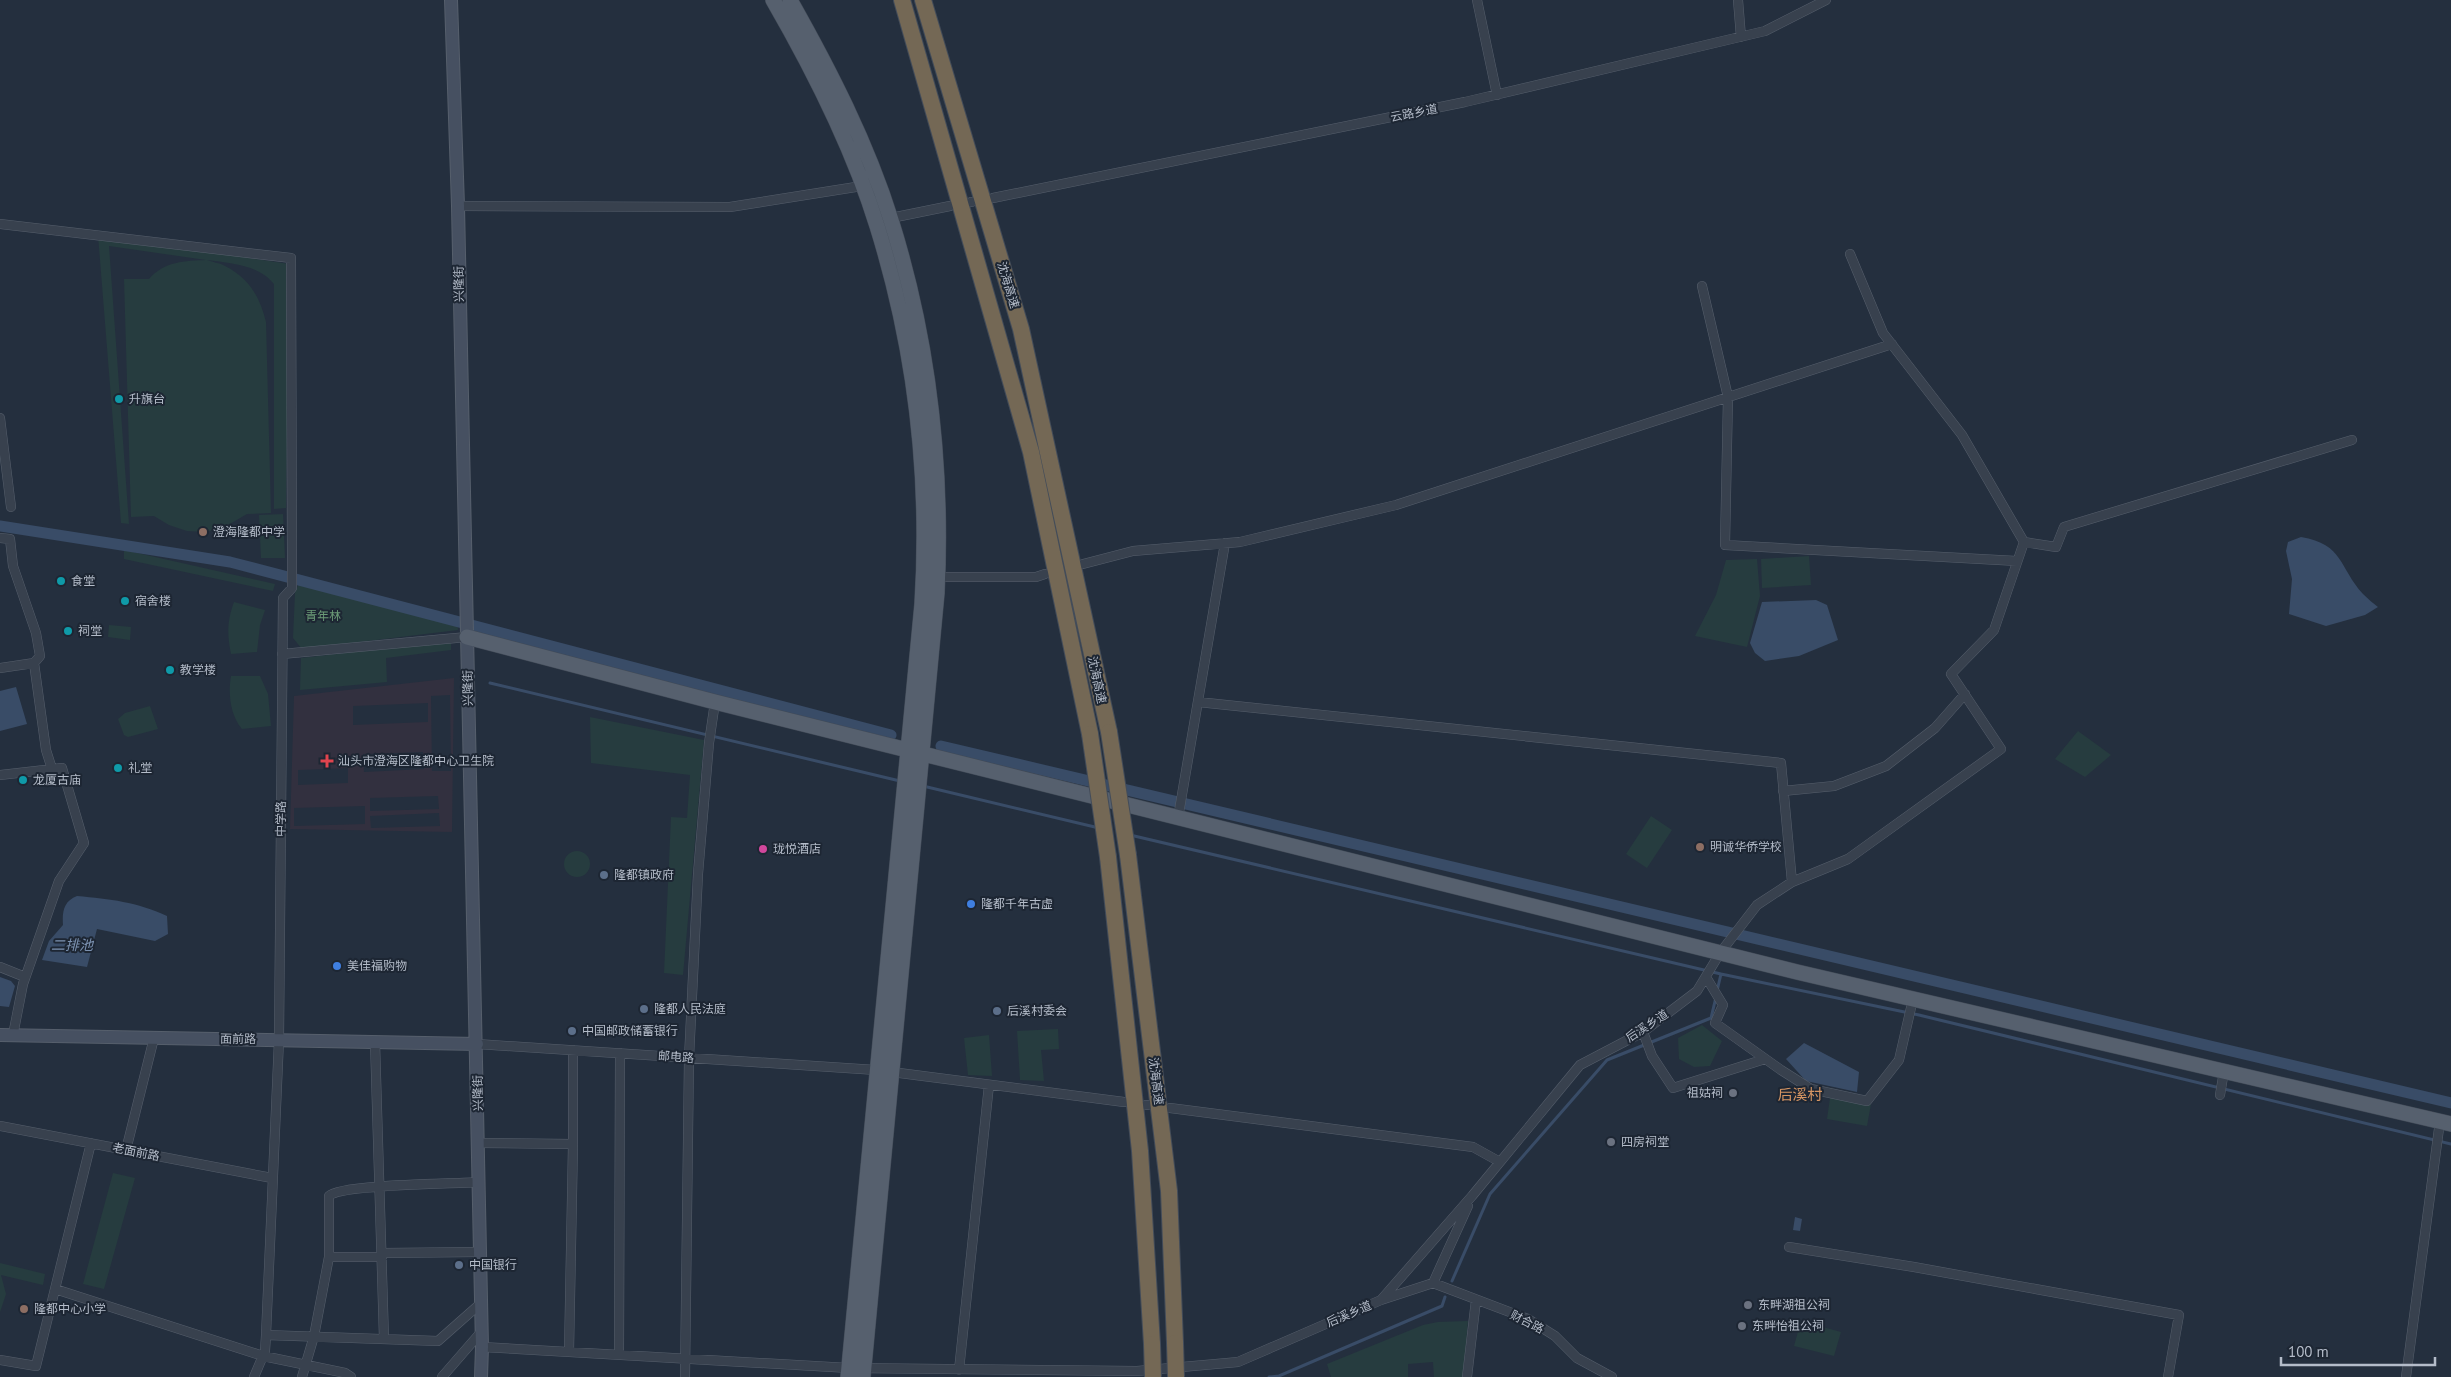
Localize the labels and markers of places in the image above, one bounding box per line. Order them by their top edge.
place label: 升旗台 [129,391,165,406]
marker: 升旗台 [113,393,125,405]
place label: 澄海隆都中学 [213,524,285,539]
marker: 澄海隆都中学 [197,526,209,538]
place label: 食堂 [71,573,95,588]
marker: 食堂 [55,575,67,587]
place label: 宿舍楼 [135,593,171,608]
marker: 宿舍楼 [119,595,131,607]
place label: 祠堂 [78,623,102,638]
marker: 祠堂 [62,625,74,637]
place label: 教学楼 [180,662,216,677]
marker: 教学楼 [164,664,176,676]
place label: 汕头市澄海区隆都中心卫生院 [338,753,494,768]
marker: 汕头市澄海区隆都中心卫生院 [320,754,334,768]
place label: 礼堂 [128,760,152,775]
marker: 礼堂 [112,762,124,774]
place label: 龙厦古庙 [33,772,81,787]
marker: 龙厦古庙 [17,774,29,786]
place label: 明诚华侨学校 [1710,839,1782,854]
place label: 珑悦酒店 [773,841,821,856]
marker: 明诚华侨学校 [1694,841,1706,853]
marker: 珑悦酒店 [757,843,769,855]
place label: 隆都镇政府 [614,867,674,882]
marker: 隆都镇政府 [598,869,610,881]
place label: 隆都千年古虚 [981,896,1053,911]
marker: 隆都千年古虚 [965,898,977,910]
place label: 美佳福购物 [347,958,407,973]
marker: 美佳福购物 [331,960,343,972]
place label: 隆都人民法庭 [654,1001,726,1016]
marker: 隆都人民法庭 [638,1003,650,1015]
place label: 后溪村委会 [1007,1003,1067,1018]
marker: 后溪村委会 [991,1005,1003,1017]
place label: 中国邮政储蓄银行 [582,1023,678,1038]
marker: 中国邮政储蓄银行 [566,1025,578,1037]
place label: 祖姑祠 [1687,1085,1723,1100]
marker: 祖姑祠 [1727,1087,1739,1099]
place label: 四房祠堂 [1621,1134,1669,1149]
marker: 四房祠堂 [1605,1136,1617,1148]
place label: 中国银行 [469,1257,517,1272]
marker: 中国银行 [453,1259,465,1271]
place label: 东畔湖祖公祠 [1758,1297,1830,1312]
marker: 东畔湖祖公祠 [1742,1299,1754,1311]
place label: 隆都中心小学 [34,1301,106,1316]
marker: 隆都中心小学 [18,1303,30,1315]
place label: 东畔怡祖公祠 [1752,1318,1824,1333]
marker: 东畔怡祖公祠 [1736,1320,1748,1332]

